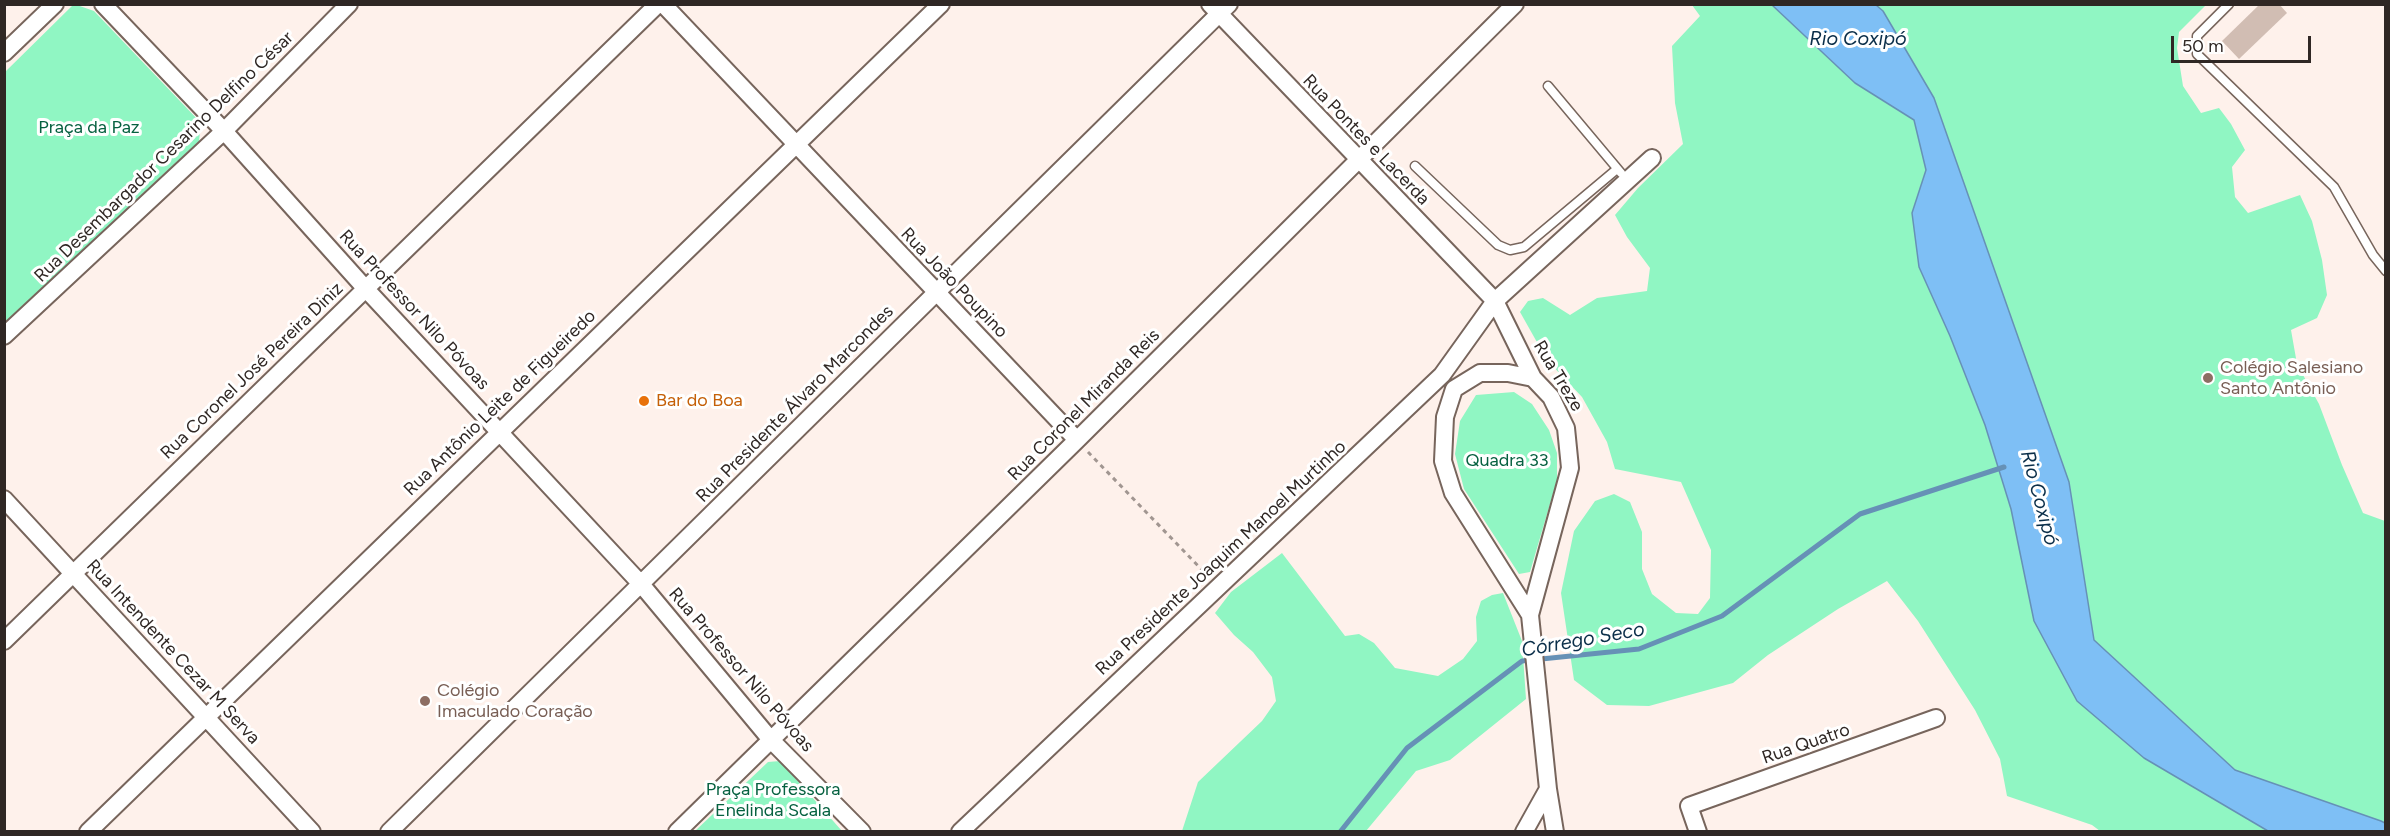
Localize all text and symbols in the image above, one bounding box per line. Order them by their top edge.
scale bar [2174,24,2314,62]
street label: Rua Desembargador Cesarino Delfino César [30,27,298,287]
water label: Rio Coxipó [1809,27,1907,51]
text: 50 m [2182,35,2224,57]
street label: Rua Pontes e Lacerda [1298,70,1434,210]
park label: Praça da Paz [38,117,140,139]
street label: Rua João Poupino [896,223,1012,343]
street label: Rua Professor Nilo Póvoas [334,226,494,394]
street label: Rua Coronel José Pereira Diniz [156,278,348,464]
street label: Rua Presidente Álvaro Marcondes [692,301,898,507]
street label: Rua Antônio Leite de Figueiredo [400,306,600,500]
street label: Rua Coronel Miranda Reis [1004,325,1164,485]
street label: Rua Treze [1528,337,1588,415]
place label: Colégio Salesiano Santo Antônio [2220,357,2363,400]
marker: Colégio Salesiano Santo Antônio [2201,371,2215,385]
place label: Bar do Boa [656,390,743,412]
marker: Bar do Boa [637,394,651,408]
street label: Rua Presidente Joaquim Manoel Murtinho [1091,436,1351,680]
water label: Rio Coxipó [2015,448,2063,548]
park label: Quadra 33 [1465,450,1549,472]
street label: Rua Intendente Cezar M Serva [82,555,264,749]
street label: Rua Professor Nilo Póvoas [664,583,818,757]
water label: Córrego Seco [1520,617,1646,663]
place label: Colégio Imaculado Coração [437,680,593,722]
marker: Colégio Imaculado Coração [418,694,432,708]
street label: Rua Quatro [1759,719,1853,769]
park label: Praça Professora Enelinda Scala [706,779,840,822]

